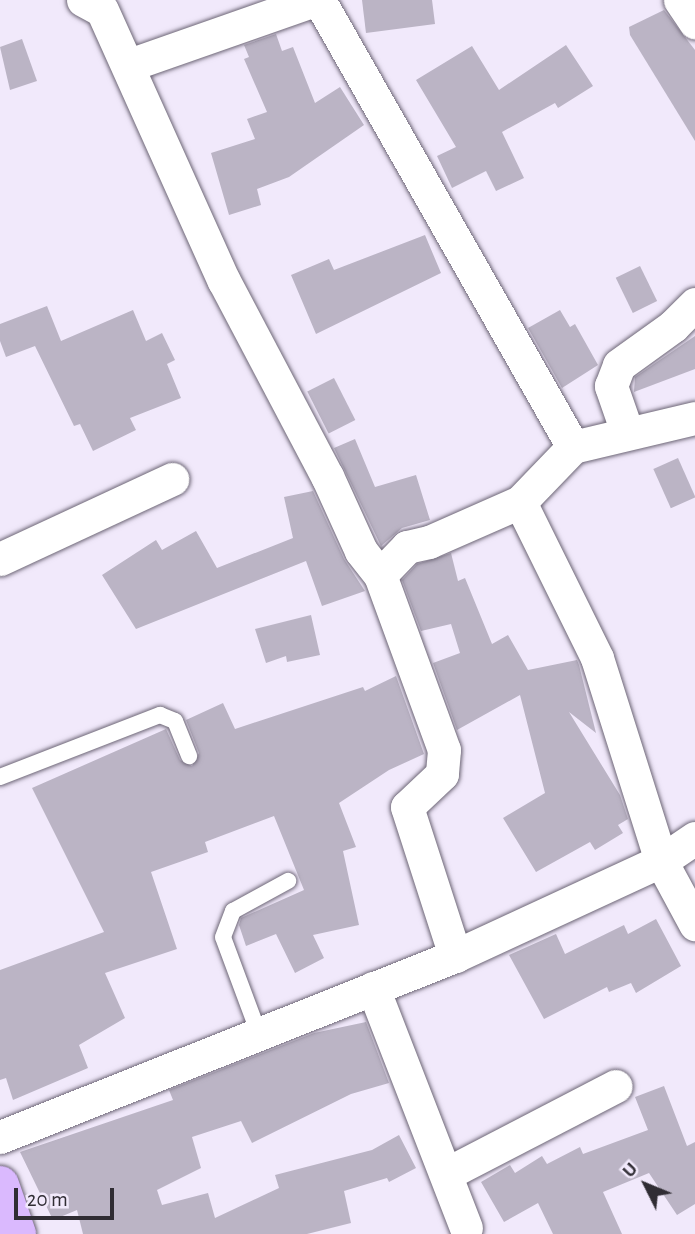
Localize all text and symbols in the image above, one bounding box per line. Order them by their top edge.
north arrow [611,1150,681,1220]
text: U [619,1159,641,1181]
scale bar [18,1174,117,1218]
text: 20 m [27,1189,68,1210]

